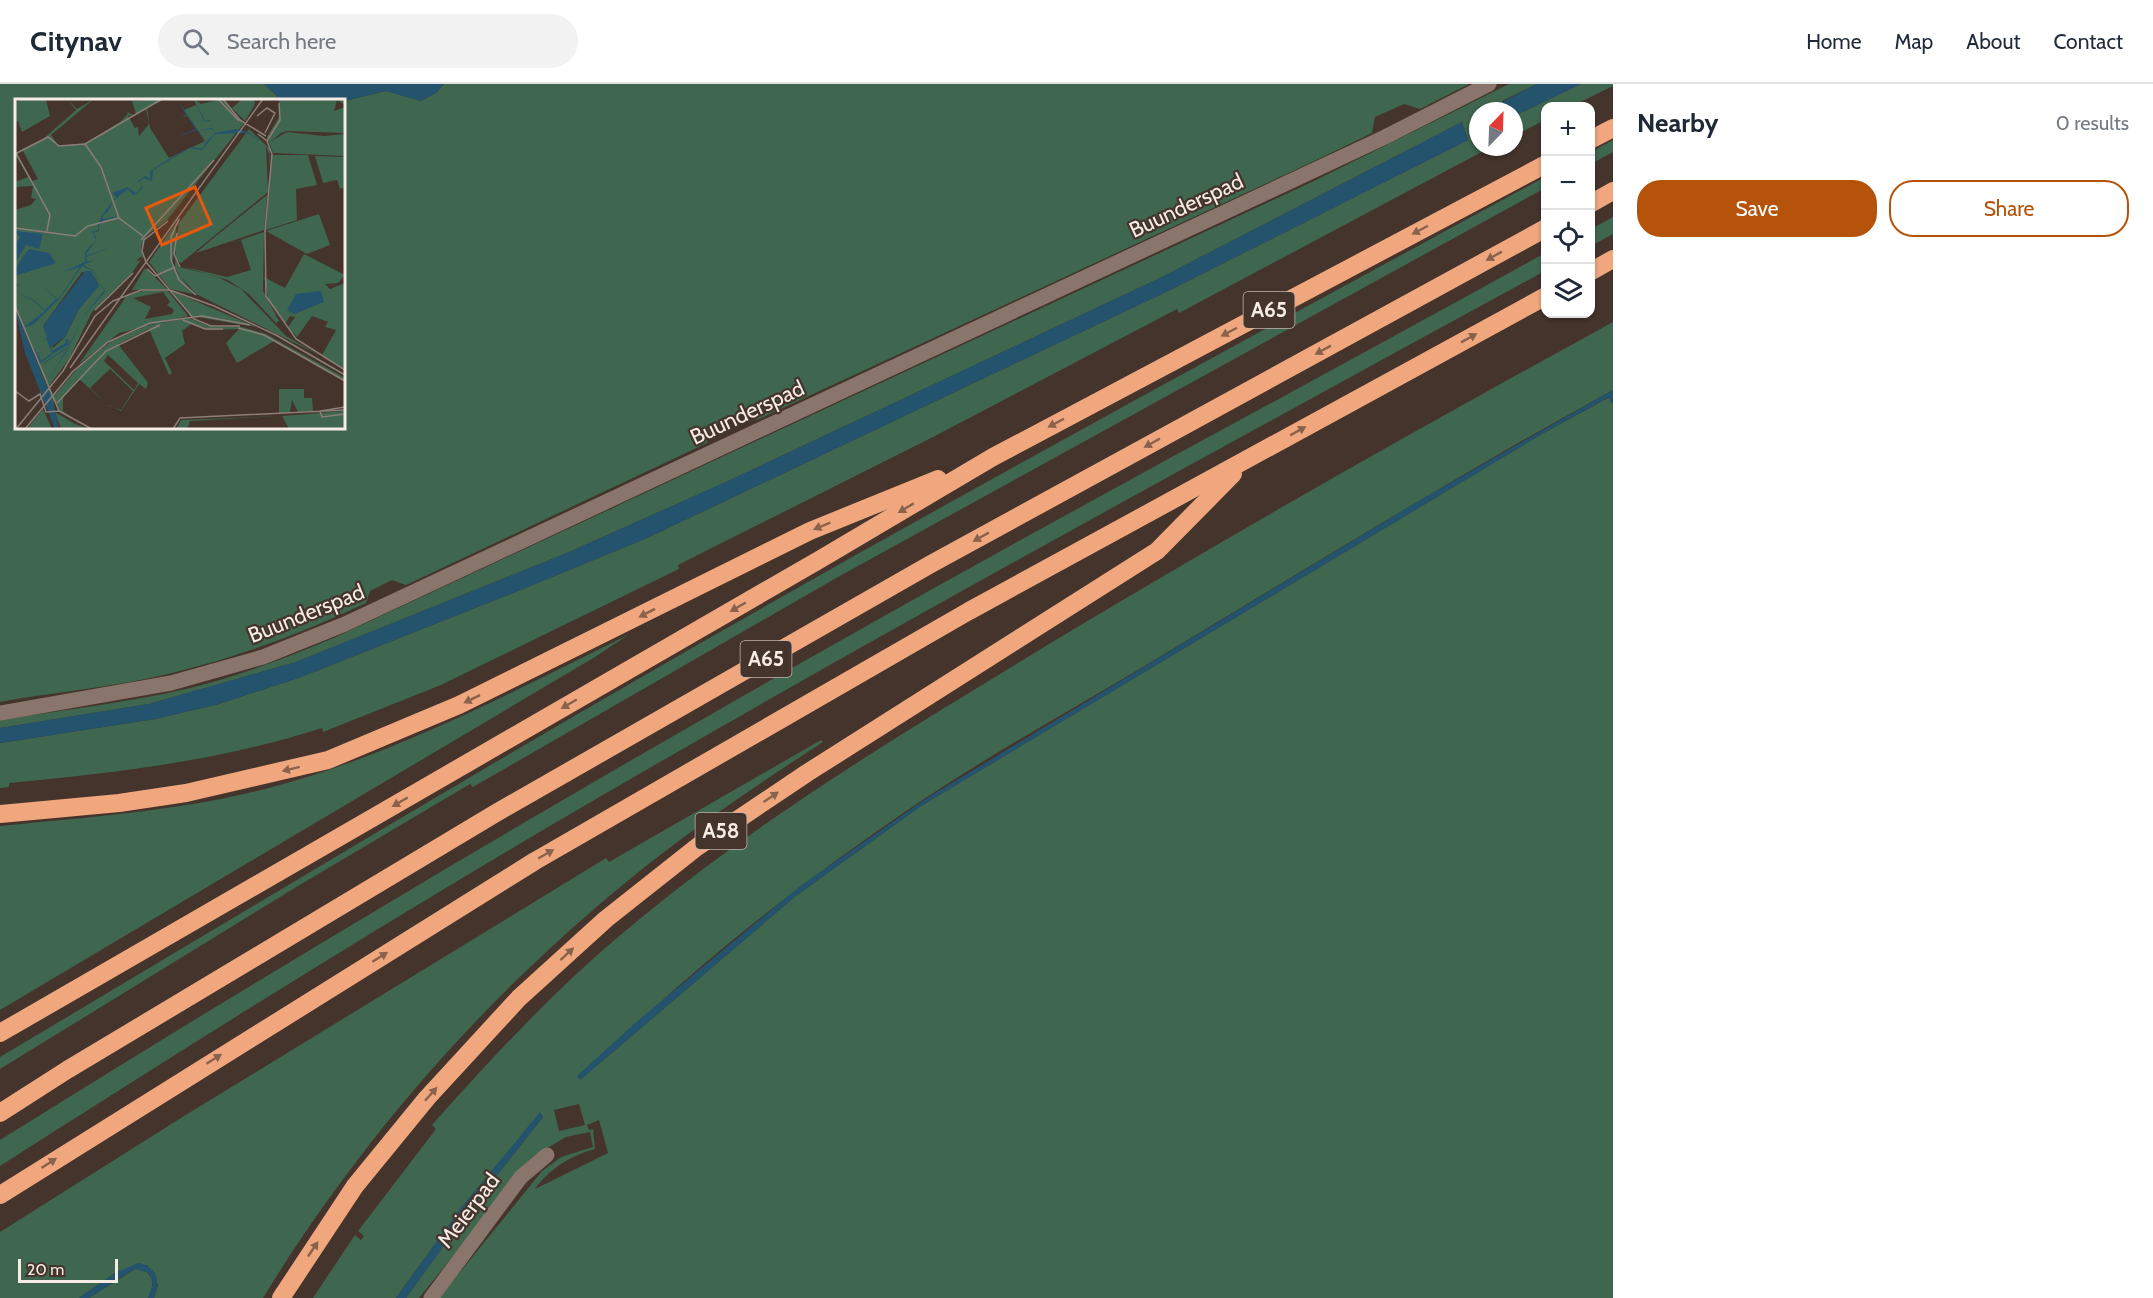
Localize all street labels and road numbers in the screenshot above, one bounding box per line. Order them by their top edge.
street label: Buunderspad [1125,167,1248,244]
road number: A65 [1244,292,1294,328]
street label: Buunderspad [686,374,809,451]
street label: Buunderspad [244,578,368,649]
road number: A65 [740,641,792,677]
road number: A58 [696,813,746,849]
street label: Meierpad [432,1168,505,1253]

